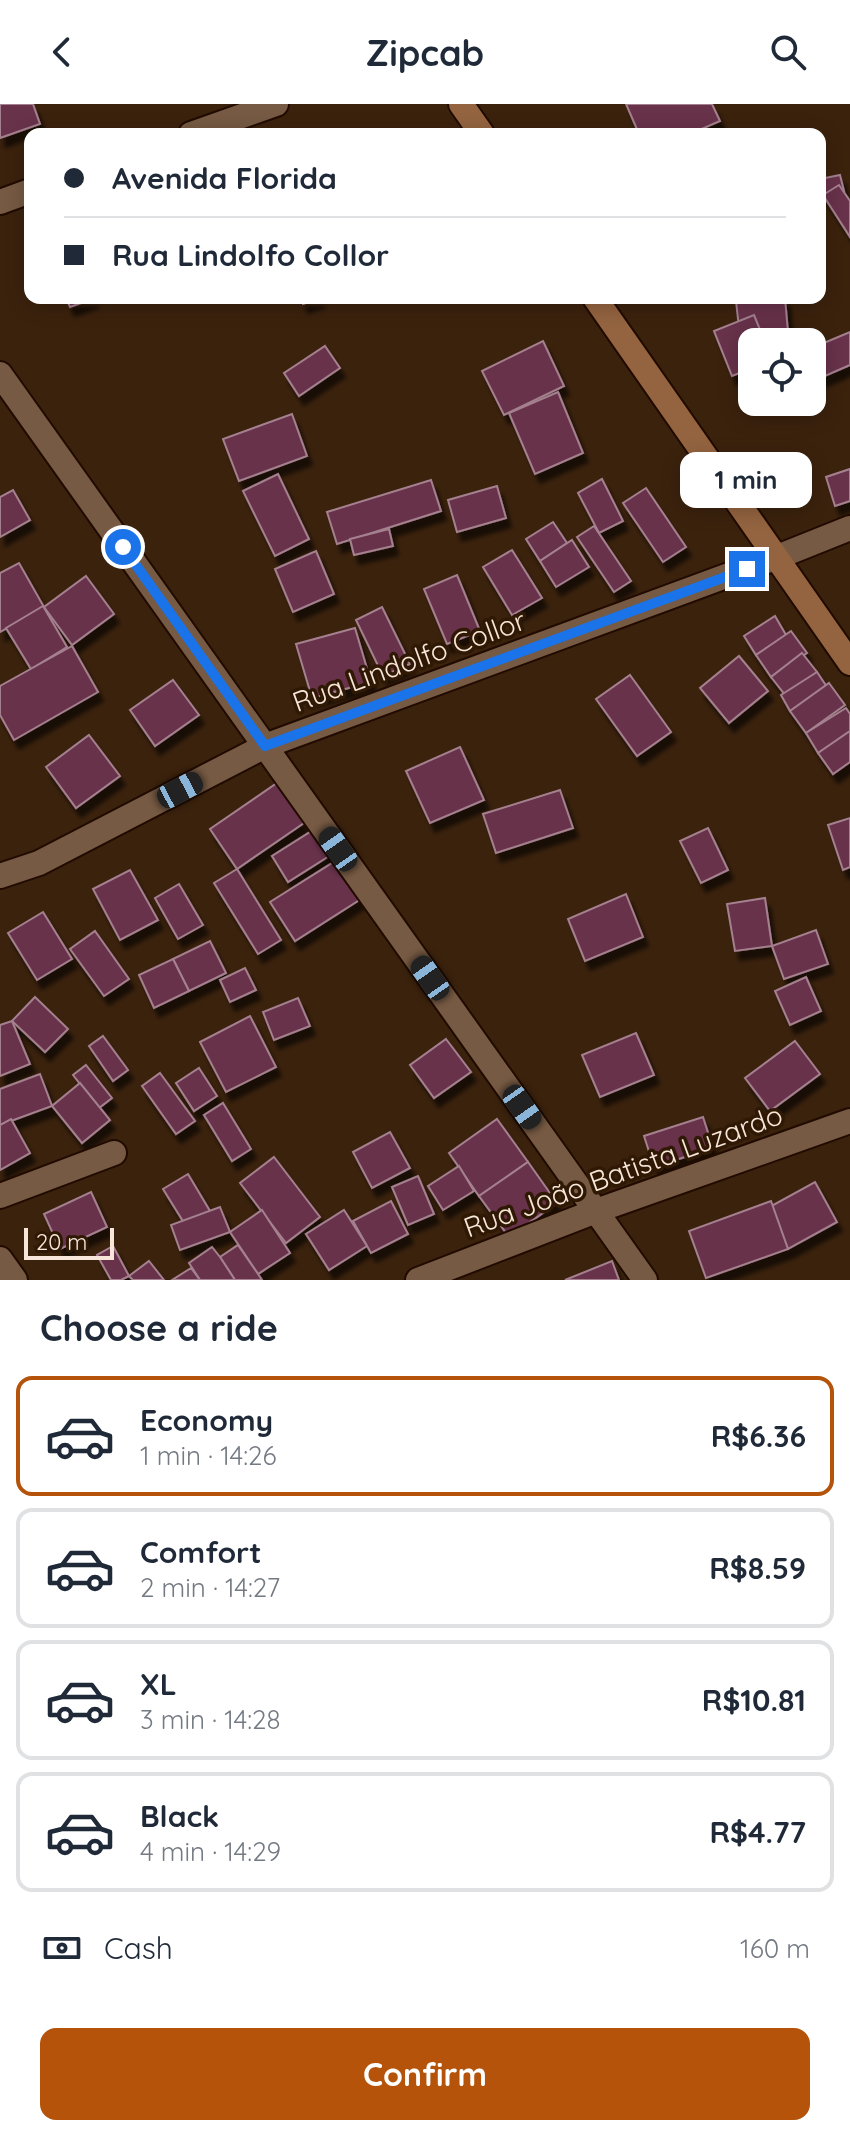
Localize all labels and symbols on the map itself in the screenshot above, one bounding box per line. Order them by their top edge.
callout: 1 min [681,453,813,509]
route start [105,529,141,565]
route end [729,551,765,587]
street label: Rua Lindolfo Collor [287,602,530,719]
car [153,768,207,812]
car [314,822,362,876]
car [406,951,454,1005]
car [498,1080,546,1134]
street label: Rua João Batista Luzardo [459,1097,787,1245]
scale bar [24,1224,114,1260]

